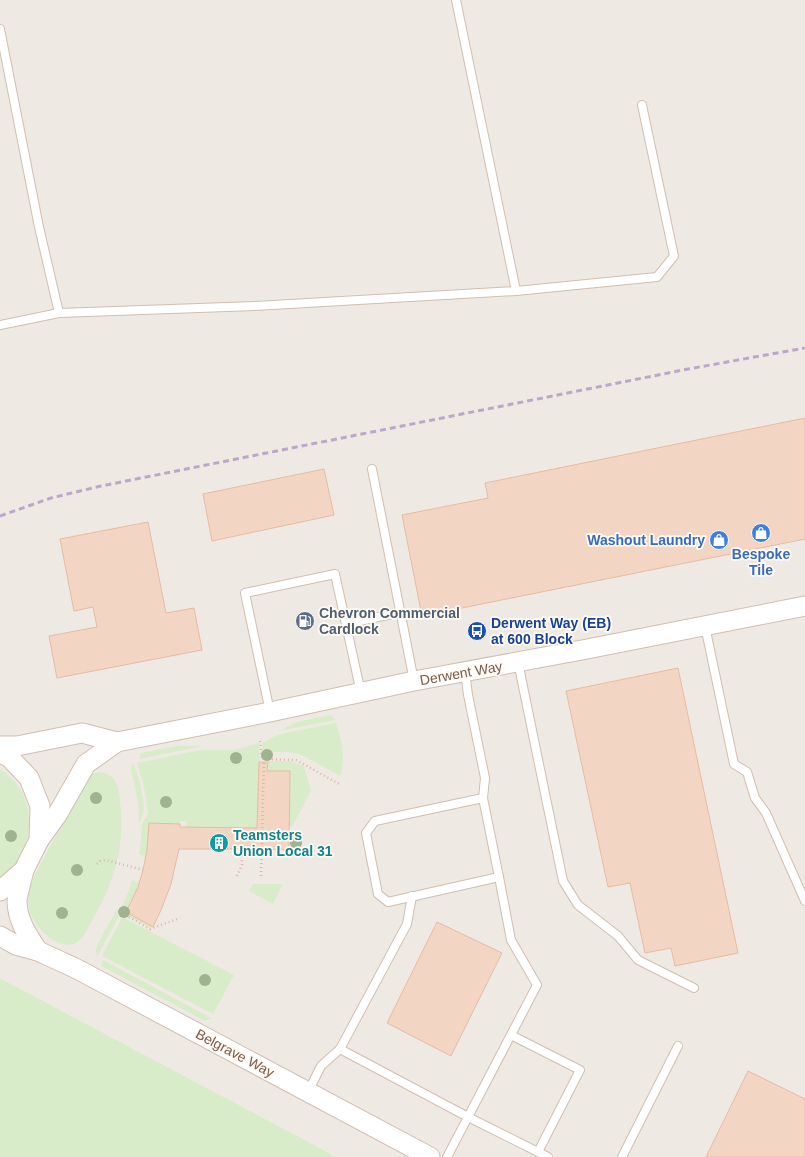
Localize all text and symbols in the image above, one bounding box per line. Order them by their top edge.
shop icon: Bespoke Tile [750,522,772,544]
shop icon: Washout Laundry [708,529,730,551]
place label: Washout Laundry [587,532,705,548]
place label: Bespoke Tile [732,546,790,578]
place label: Chevron Commercial Cardlock [319,605,460,637]
fuel station icon: Chevron Commercial Cardlock [294,610,316,632]
place label: Derwent Way (EB) at 600 Block [491,615,611,647]
bus stop icon: Derwent Way (EB) at 600 Block [466,620,488,642]
street label: Derwent Way [418,658,504,688]
place label: Teamsters Union Local 31 [233,827,333,859]
building icon: Teamsters Union Local 31 [208,832,230,854]
street label: Belgrave Way [193,1026,277,1080]

